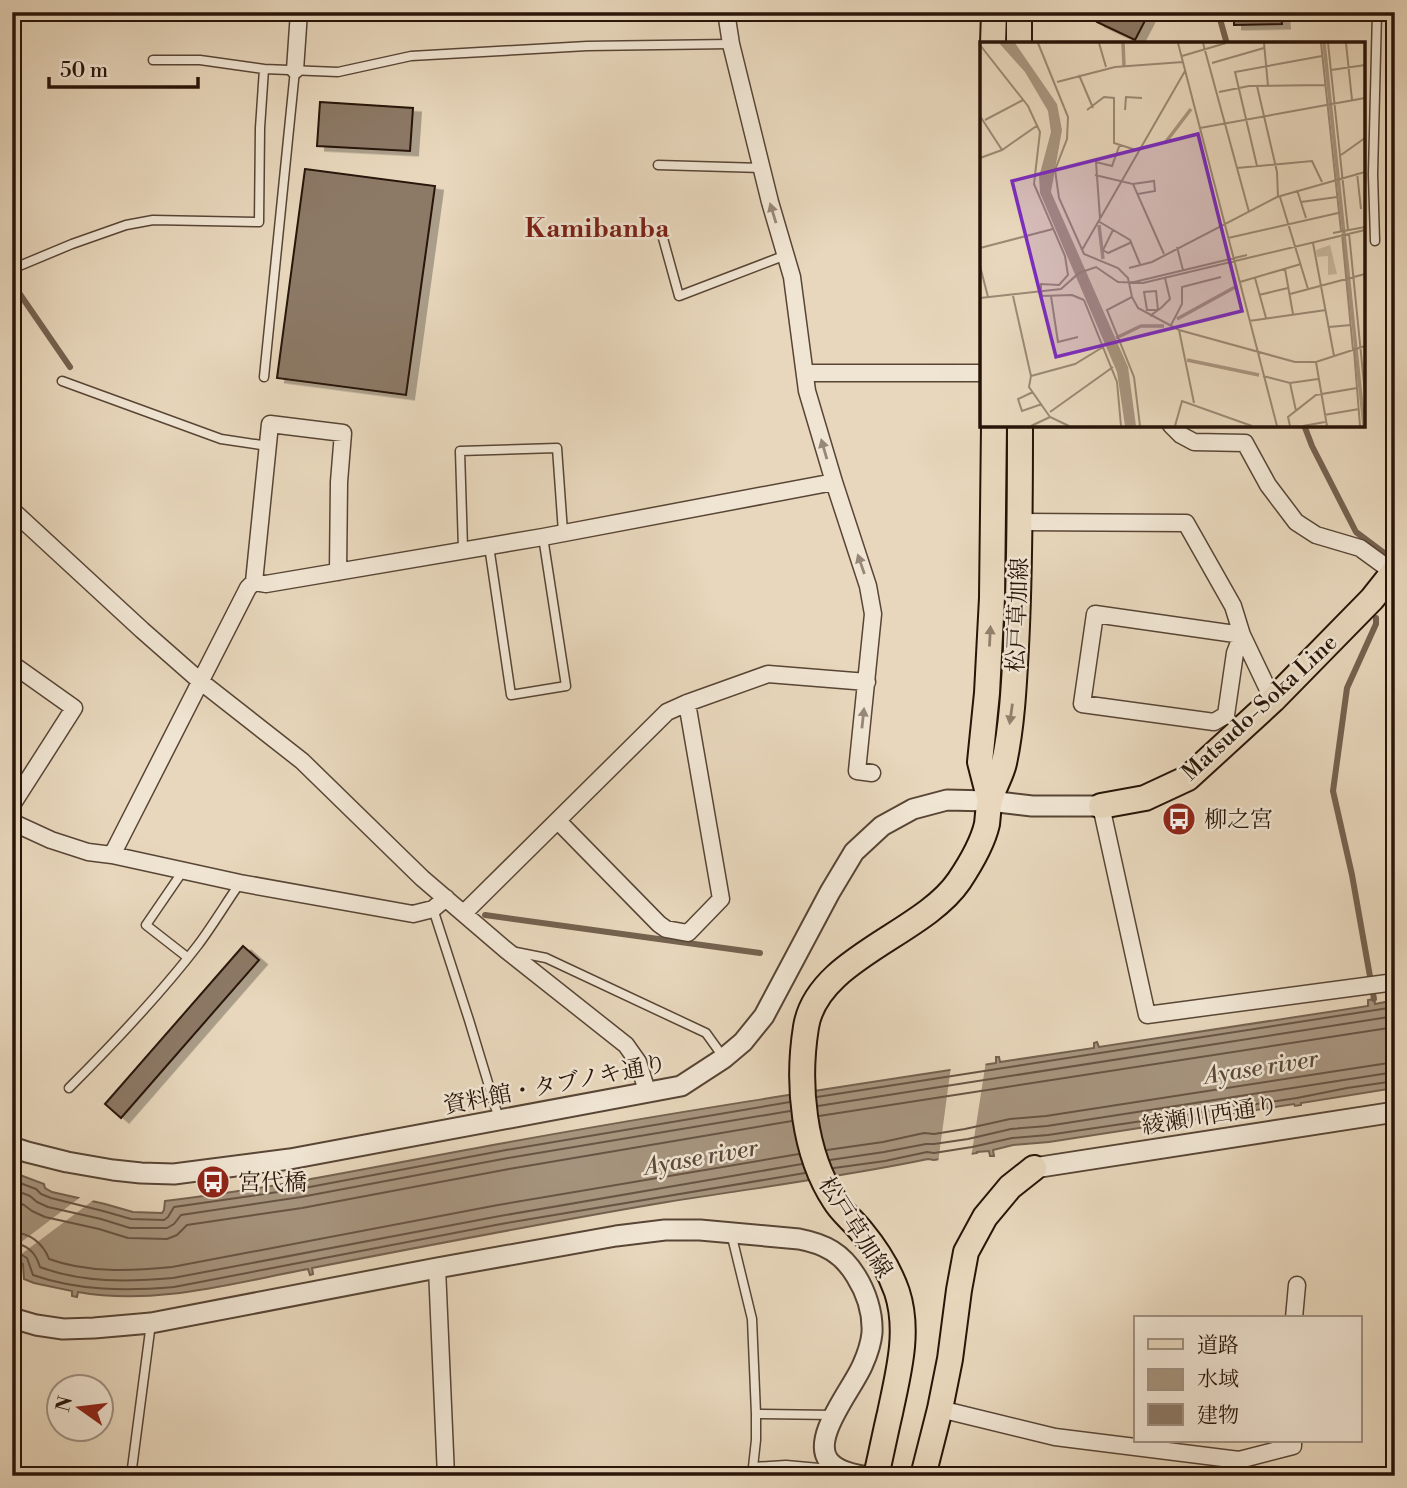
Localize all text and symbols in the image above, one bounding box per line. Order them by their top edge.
inset map [980,42,1365,427]
scale bar [49,46,198,90]
text: 50 m [60,58,108,84]
one-way arrow [768,202,778,223]
district label: Kamibanba [525,213,670,245]
one-way arrow [818,438,828,459]
one-way arrow [855,553,866,574]
street label: 松戸草加線 [1002,557,1034,673]
one-way arrow [985,625,996,647]
street label: Matsudo-Soka Line [1176,629,1343,787]
one-way arrow [1005,703,1016,725]
one-way arrow [858,707,869,729]
bus stop icon: 柳之宮 [1160,800,1198,838]
place label: 柳之宮 [1204,806,1273,834]
water label: Ayase river [1199,1044,1321,1092]
street label: 資料館・タブノキ通り [441,1050,669,1120]
street label: 綾瀬川西通り [1140,1091,1280,1141]
water label: Ayase river [639,1133,761,1183]
bus stop icon: 宮代橋 [194,1163,232,1201]
place label: 宮代橋 [238,1169,307,1197]
street label: 松戸草加線 [812,1172,898,1283]
legend [1134,1316,1362,1442]
text: 道路 [1197,1333,1239,1359]
text: 水域 [1197,1367,1239,1393]
north arrow [46,1372,116,1442]
text: N [51,1394,78,1414]
text: 建物 [1197,1403,1239,1429]

